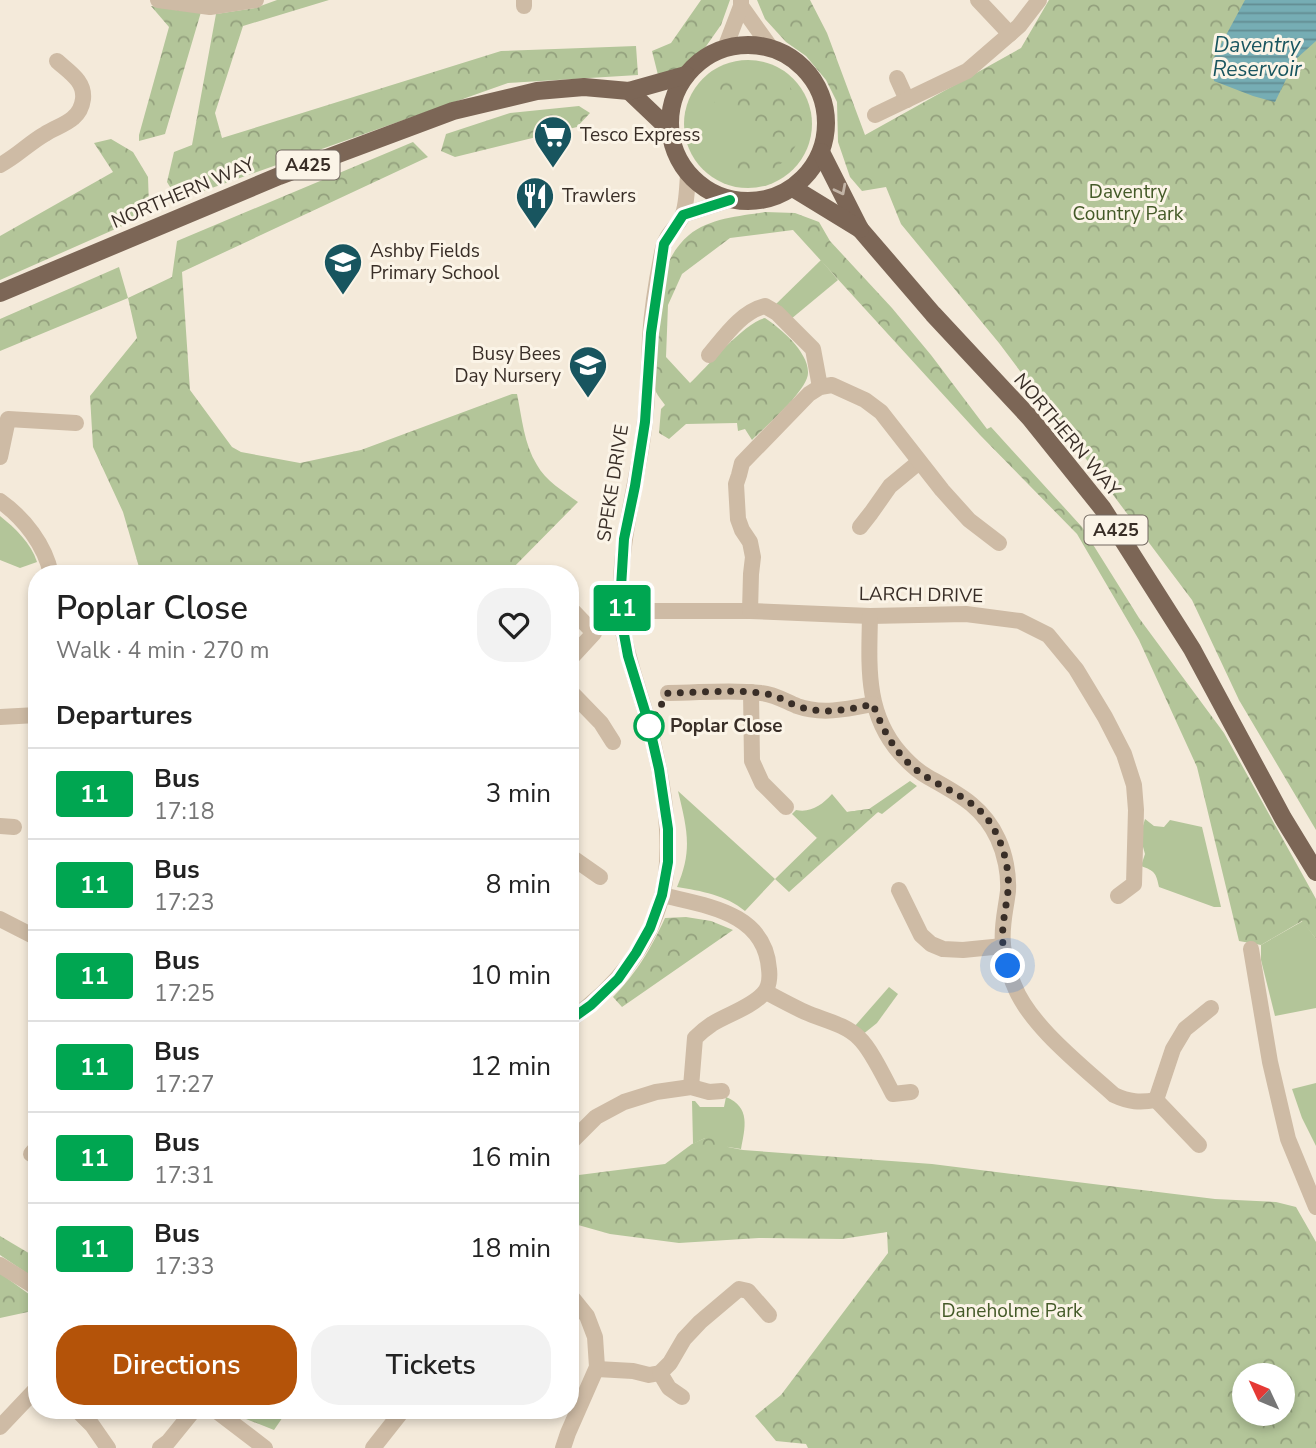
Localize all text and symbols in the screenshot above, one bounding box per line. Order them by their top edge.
water label: Daventry Reservoir [1212,31,1302,83]
supermarket icon: Tesco Express [532,114,574,169]
place label: Tesco Express [580,122,700,148]
road number: A425 [276,150,340,180]
street label: NORTHERN WAY [107,151,259,235]
restaurant icon: Trawlers [514,175,556,230]
park label: Daventry Country Park [1073,179,1184,227]
place label: Trawlers [562,183,636,209]
one-way arrow [833,183,847,196]
place label: Ashby Fields Primary School [370,238,500,286]
school or university icon: Ashby Fields Primary School [322,241,364,296]
place label: Busy Bees Day Nursery [454,341,561,389]
school or university icon: Busy Bees Day Nursery [567,344,609,399]
street label: NORTHERN WAY [1008,368,1127,503]
street label: SPEKE DRIVE [591,422,635,544]
road number: A425 [1084,516,1148,544]
street label: LARCH DRIVE [859,581,983,609]
line badge: 11 [590,585,654,631]
text: Poplar Close [56,586,248,631]
button: heart [477,588,551,662]
text: 11 [608,592,636,624]
text: Walk · 4 min · 270 m [56,635,269,666]
text: Departures [56,698,192,733]
marker: Poplar Close [634,711,664,741]
place label: Poplar Close [670,713,783,739]
text: Bus [154,761,200,796]
text: 3 min [486,776,551,811]
text: 11 [80,778,109,810]
text: 17:18 [154,796,214,827]
text: Bus [154,852,200,887]
text: 8 min [486,867,551,902]
text: 11 [80,869,109,901]
text: 17:23 [154,887,214,918]
text: Bus [154,943,200,978]
your location [990,948,1025,983]
text: 10 min [470,958,551,993]
text: 11 [80,960,109,992]
text: 17:25 [154,978,214,1009]
text: Bus [154,1034,200,1069]
text: 12 min [470,1049,551,1084]
text: 11 [80,1051,109,1083]
text: 17:27 [154,1069,214,1100]
text: Bus [154,1125,200,1160]
text: 16 min [470,1140,551,1175]
text: 11 [80,1142,109,1174]
text: 17:31 [154,1160,214,1191]
text: Bus [154,1216,200,1251]
text: 18 min [470,1231,551,1266]
text: 11 [80,1233,109,1265]
text: 17:33 [154,1251,214,1282]
park label: Daneholme Park [941,1298,1083,1324]
button: Directions [56,1325,297,1405]
button: Tickets [311,1325,551,1405]
north arrow [1232,1363,1295,1426]
map controls [1232,1363,1295,1426]

